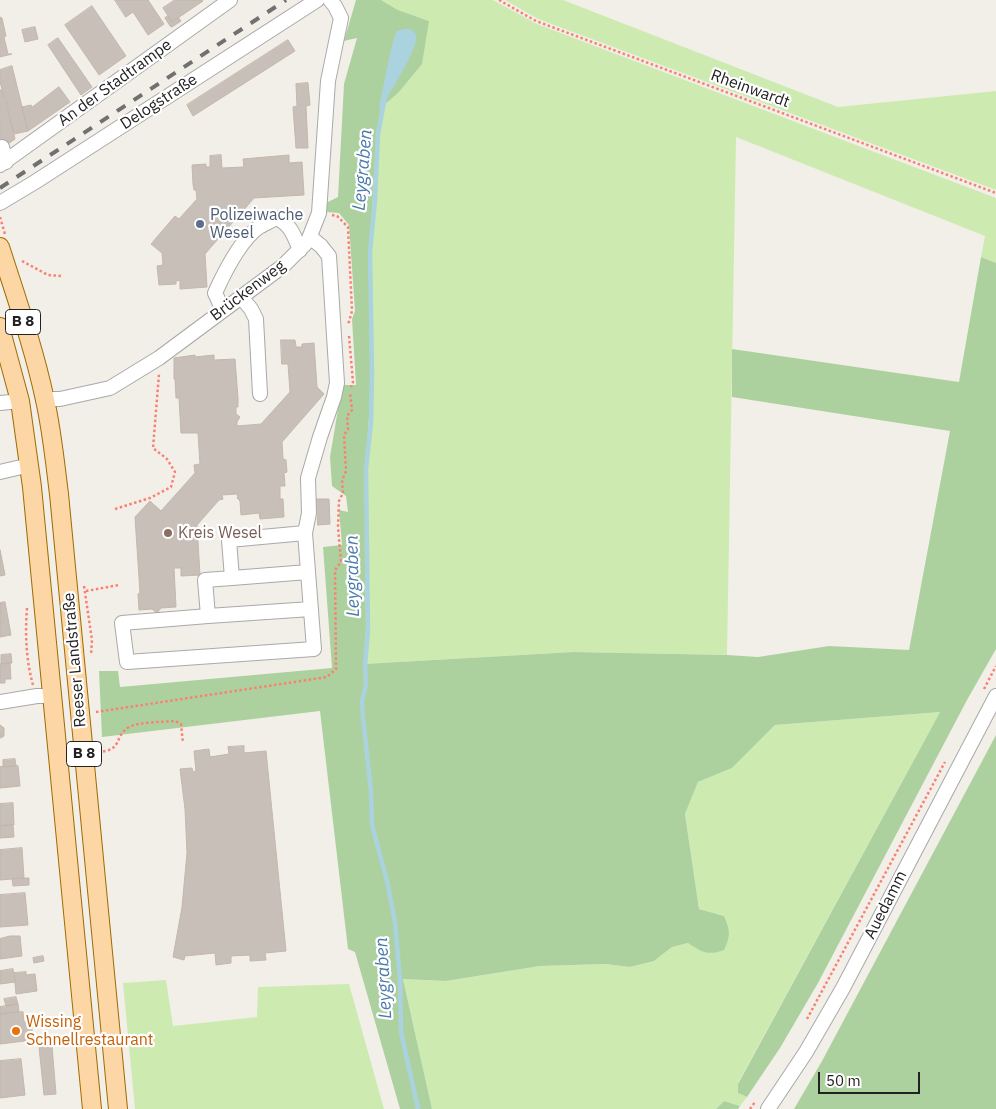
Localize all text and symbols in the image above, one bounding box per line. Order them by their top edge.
street label: An der Stadtrampe [55,35,175,131]
street label: Rheinwardt [708,66,792,112]
street label: Delogstraße [117,70,201,134]
water label: Leygraben [349,128,377,212]
place label: Polizeiwache Wesel [210,205,303,243]
marker: Polizeiwache Wesel [194,218,206,230]
street label: Brückenweg [207,257,289,325]
road number: B 8 [5,310,40,334]
place label: Kreis Wesel [178,523,262,543]
marker: Kreis Wesel [162,527,174,539]
water label: Leygraben [341,535,365,617]
street label: Reeser Landstraße [60,592,90,728]
road number: B 8 [66,742,102,766]
street label: Auedamm [861,868,911,942]
water label: Leygraben [371,937,397,1019]
place label: Wissing Schnellrestaurant [26,1012,153,1050]
marker: Wissing Schnellrestaurant [10,1025,22,1037]
scale bar [821,1062,924,1094]
text: 50 m [826,1071,861,1090]

